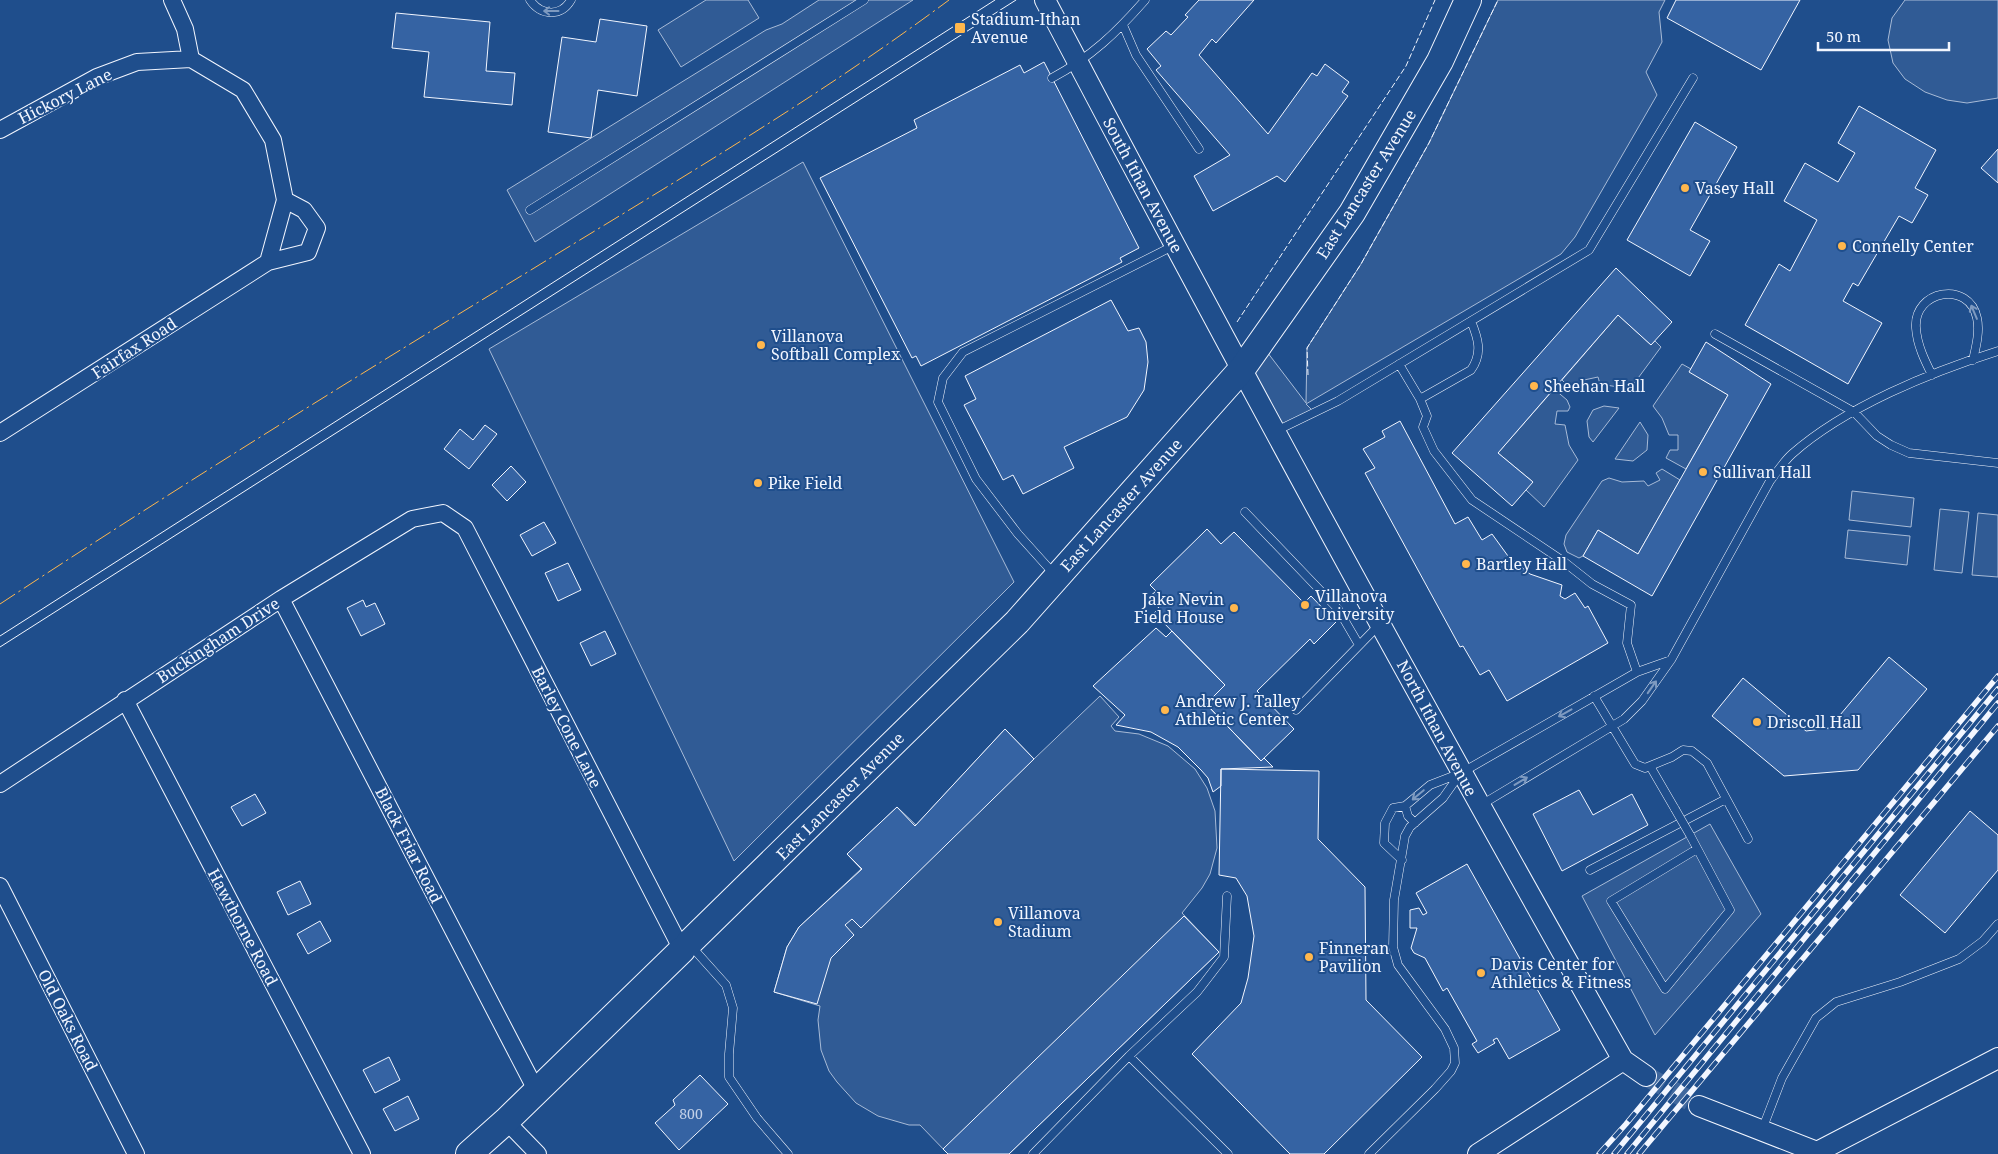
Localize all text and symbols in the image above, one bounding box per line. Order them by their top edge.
one-way arrow [543,6,559,16]
place label: Stadium-Ithan Avenue [971,8,1081,48]
scale bar [1818,20,1949,52]
marker: Stadium-Ithan Avenue [953,21,967,35]
text: 50 m [1826,26,1861,46]
street label: Hickory Lane [14,63,116,129]
street label: East Lancaster Avenue [1311,105,1421,263]
street label: South Ithan Avenue [1098,113,1188,257]
place label: Vasey Hall [1695,177,1774,199]
marker: Vasey Hall [1679,182,1691,194]
place label: Connelly Center [1852,235,1974,257]
marker: Connelly Center [1836,240,1848,252]
one-way arrow [1969,305,1979,320]
street label: Fairfax Road [87,312,181,384]
place label: Villanova Softball Complex [771,325,901,365]
marker: Villanova Softball Complex [755,339,767,351]
place label: Sheehan Hall [1544,375,1645,397]
marker: Sheehan Hall [1528,380,1540,392]
street label: East Lancaster Avenue [1055,434,1187,576]
place label: Sullivan Hall [1713,461,1811,483]
marker: Sullivan Hall [1697,466,1709,478]
place label: Pike Field [768,472,843,494]
marker: Pike Field [752,477,764,489]
place label: Bartley Hall [1476,553,1567,575]
marker: Bartley Hall [1460,558,1472,570]
place label: Villanova University [1315,585,1395,625]
place label: Jake Nevin Field House [1134,588,1224,628]
street label: Buckingham Drive [152,592,284,688]
marker: Villanova University [1299,599,1311,611]
marker: Jake Nevin Field House [1228,602,1240,614]
street label: North Ithan Avenue [1392,656,1482,800]
street label: Barley Cone Lane [527,662,607,792]
one-way arrow [1647,680,1657,694]
place label: Andrew J. Talley Athletic Center [1175,690,1301,730]
marker: Andrew J. Talley Athletic Center [1159,704,1171,716]
one-way arrow [1558,708,1572,718]
place label: Driscoll Hall [1767,711,1861,733]
marker: Driscoll Hall [1751,716,1763,728]
street label: East Lancaster Avenue [771,727,909,865]
one-way arrow [1514,775,1528,785]
street label: Black Friar Road [370,783,448,907]
one-way arrow [1412,789,1425,800]
street label: Hawthorne Road [203,865,283,990]
place label: Villanova Stadium [1008,902,1081,942]
marker: Villanova Stadium [992,916,1004,928]
place label: Finneran Pavilion [1319,937,1389,977]
marker: Finneran Pavilion [1303,951,1315,963]
place label: Davis Center for Athletics & Fitness [1491,953,1631,993]
street label: Old Oaks Road [33,966,103,1075]
marker: Davis Center for Athletics & Fitness [1475,967,1487,979]
house number: 800 [679,1104,703,1123]

